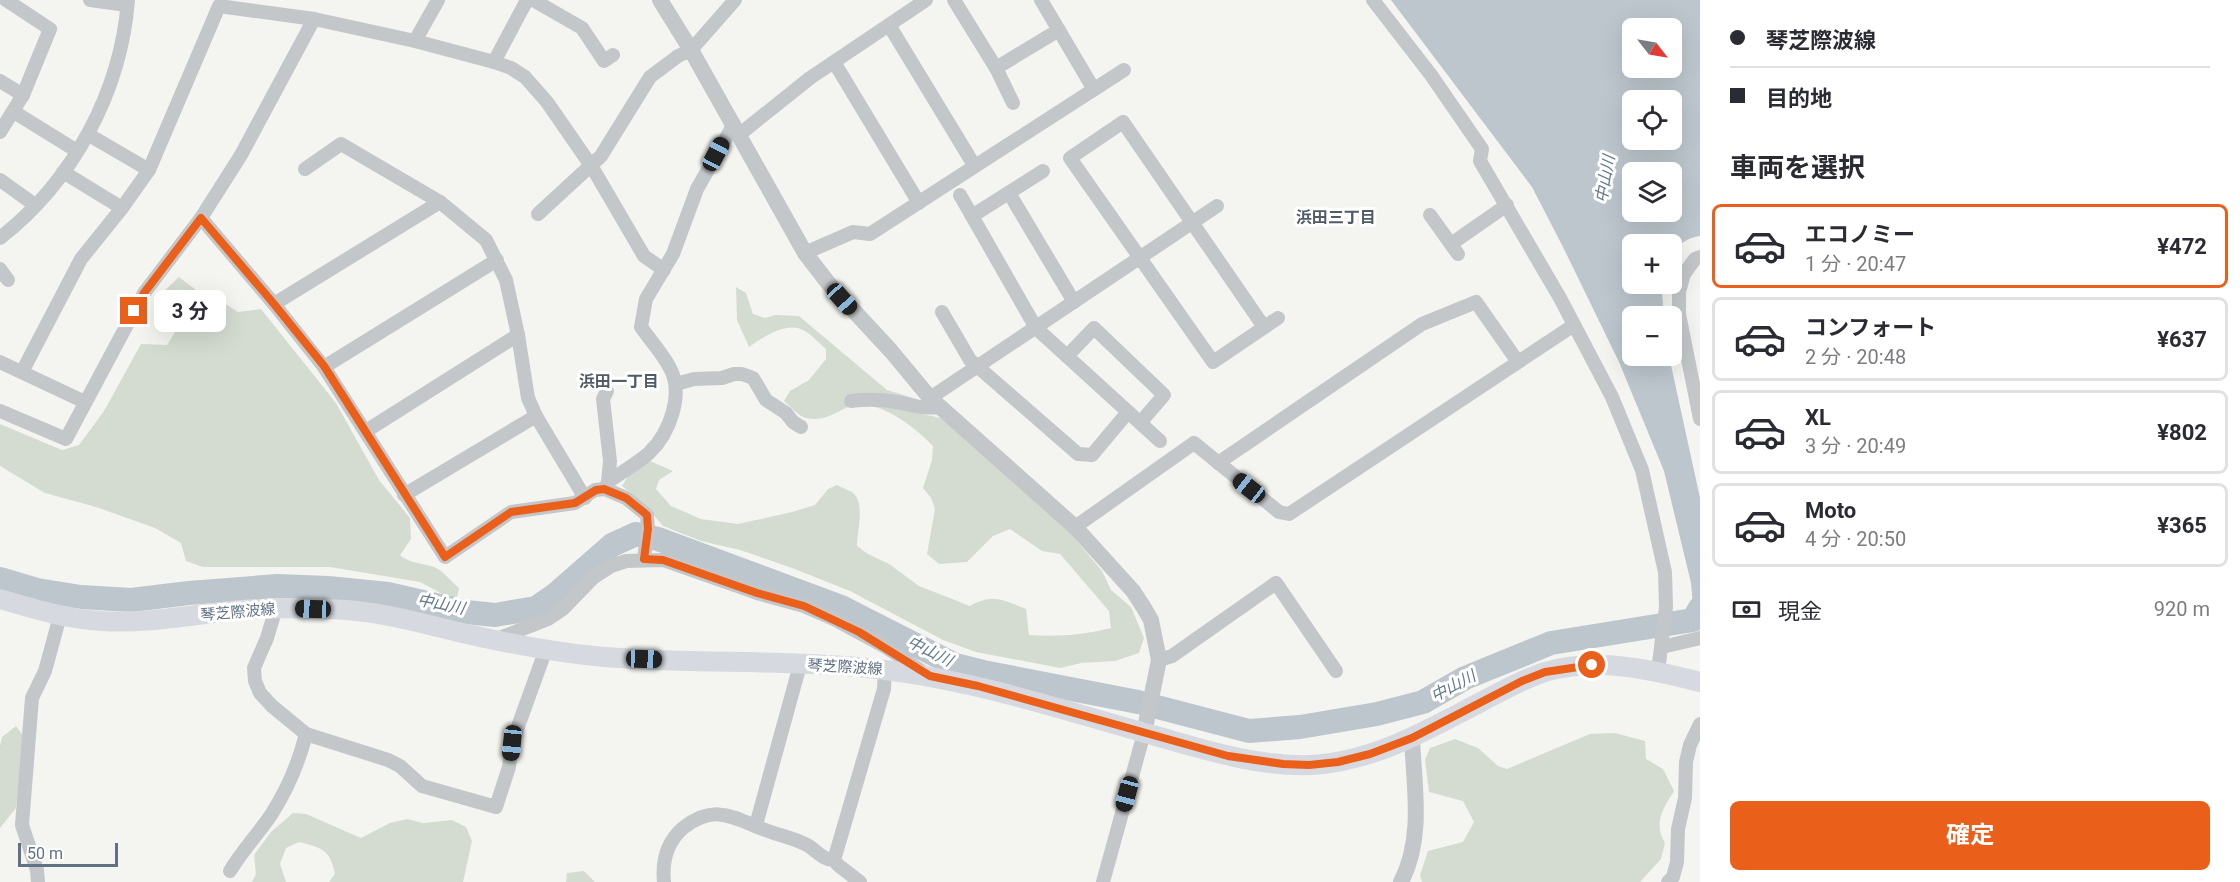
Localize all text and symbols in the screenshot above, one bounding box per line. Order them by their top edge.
north arrow [1622,18,1682,78]
map controls [1622,18,1682,366]
text: 琴芝際波線 [1766,28,1876,53]
text: 目的地 [1766,86,1832,111]
button: locate [1622,90,1682,150]
car [700,134,732,174]
water label: 中山川 [1591,152,1619,204]
text: 車両を選択 [1730,152,1865,184]
button: layers [1622,162,1682,222]
district label: 浜田三丁目 [1296,208,1376,227]
icon: car [1733,219,1787,273]
text: エコノミー [1805,222,1915,247]
button: + [1622,234,1682,294]
text: ¥472 [2157,234,2207,259]
text: 1 分 · 20:47 [1805,252,1906,276]
car [823,280,861,318]
callout: 3 分 [155,290,227,332]
route end [120,297,147,324]
text: 3 分 [172,299,208,323]
button: − [1622,306,1682,366]
icon: car [1733,312,1787,366]
text: コンフォート [1805,315,1936,340]
text: ¥637 [2157,327,2207,352]
text: 2 分 · 20:48 [1805,345,1906,369]
district label: 浜田一丁目 [579,372,659,391]
icon: car [1733,405,1787,459]
text: XL [1805,405,1831,430]
text: ¥802 [2157,420,2207,445]
text: 3 分 · 20:49 [1805,434,1906,458]
car [1229,470,1269,506]
icon: car [1733,498,1787,552]
text: Moto [1805,498,1856,523]
text: ¥365 [2157,513,2207,538]
text: 4 分 · 20:50 [1805,527,1906,551]
water label: 中山川 [416,590,468,618]
icon: cash [1730,593,1763,626]
text: 920 m [2154,597,2210,621]
car [295,599,331,619]
text: 現金 [1778,599,1822,624]
street label: 琴芝際波線 [200,600,276,624]
water label: 中山川 [904,632,958,671]
car [626,649,662,669]
route start [1578,651,1605,678]
street label: 琴芝際波線 [807,656,883,678]
water label: 中山川 [1427,665,1480,706]
car [501,724,523,762]
car [1114,774,1140,814]
button: 確定 [1730,801,2210,870]
scale bar [18,840,118,868]
text: 50 m [27,844,63,863]

